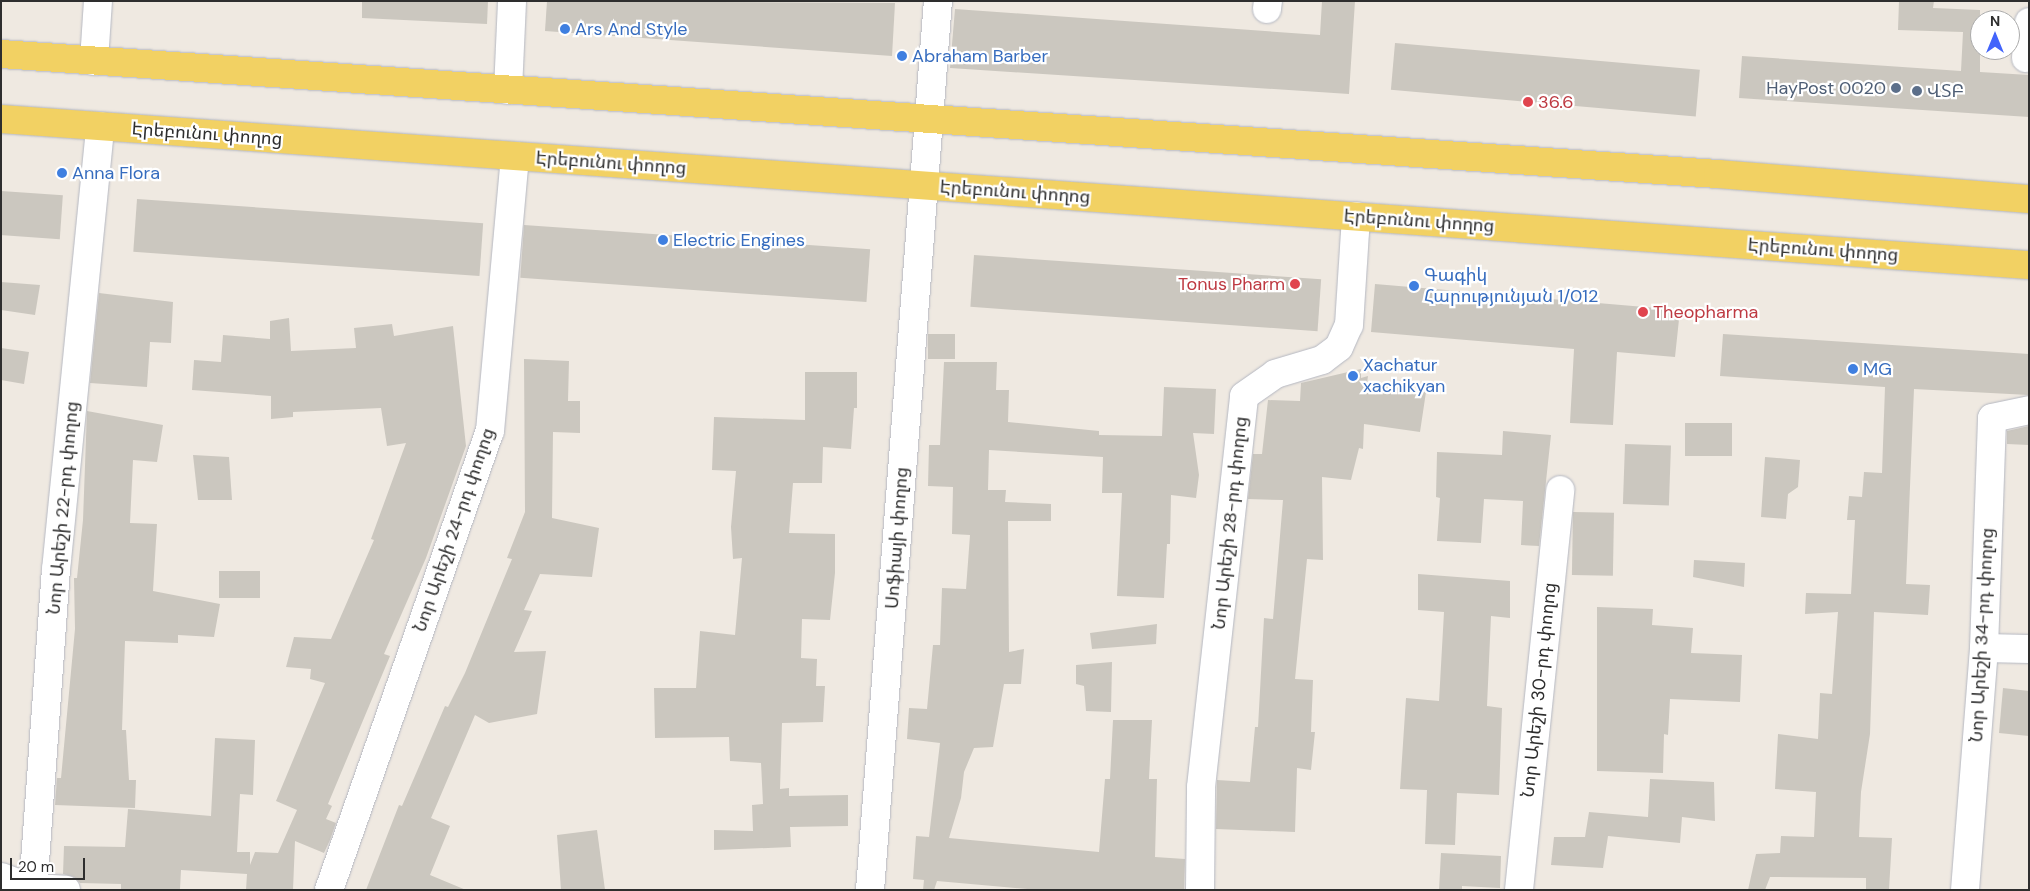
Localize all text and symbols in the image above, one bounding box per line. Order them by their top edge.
north arrow [1970,10,2020,60]
text: N [1990,12,2000,30]
place label: Ars And Style [575,18,688,40]
marker: Ars And Style [559,23,571,35]
place label: Abraham Barber [912,45,1048,67]
marker: Abraham Barber [896,50,908,62]
place label: HayPost 0020 [1766,77,1886,99]
place label: ՎՏԲ [1927,80,1964,102]
marker: HayPost 0020 [1890,82,1902,94]
marker: ՎՏԲ [1911,85,1923,97]
place label: 36.6 [1538,91,1574,113]
marker: 36.6 [1522,96,1534,108]
street label: Էրեբունու փողոց [131,118,283,150]
street label: Էրեբունու փողոց [535,147,687,179]
place label: Anna Flora [72,162,160,184]
marker: Anna Flora [56,167,68,179]
street label: Էրեբունու փողոց [939,176,1091,208]
street label: Էրեբունու փողոց [1343,205,1495,237]
place label: Electric Engines [673,229,805,251]
marker: Electric Engines [657,234,669,246]
street label: Էրեբունու փողոց [1747,234,1899,266]
place label: Գագիկ Հարությունյան 1/012 [1424,265,1598,308]
place label: Tonus Pharm [1178,273,1285,295]
marker: Tonus Pharm [1289,278,1301,290]
marker: Գագիկ Հարությունյան 1/012 [1408,280,1420,292]
place label: Theopharma [1653,301,1758,323]
marker: Theopharma [1637,306,1649,318]
place label: Xachatur xachikyan [1363,355,1445,398]
place label: MG [1863,358,1892,380]
marker: MG [1847,363,1859,375]
marker: Xachatur xachikyan [1347,370,1359,382]
street label: Նոր Արեշի 22-րդ փողոց [43,401,83,615]
street label: Նոր Արեշի 28-րդ փողոց [1208,415,1252,631]
street label: Նոր Արեշի 24-րդ փողոց [409,425,499,635]
street label: Սոֆիայի փողոց [881,466,913,610]
street label: Նոր Արեշի 34-րդ փողոց [1966,527,1998,743]
street label: Նոր Արեշի 30-րդ փողոց [1517,581,1561,799]
scale bar [12,848,88,880]
text: 20 m [18,857,54,877]

